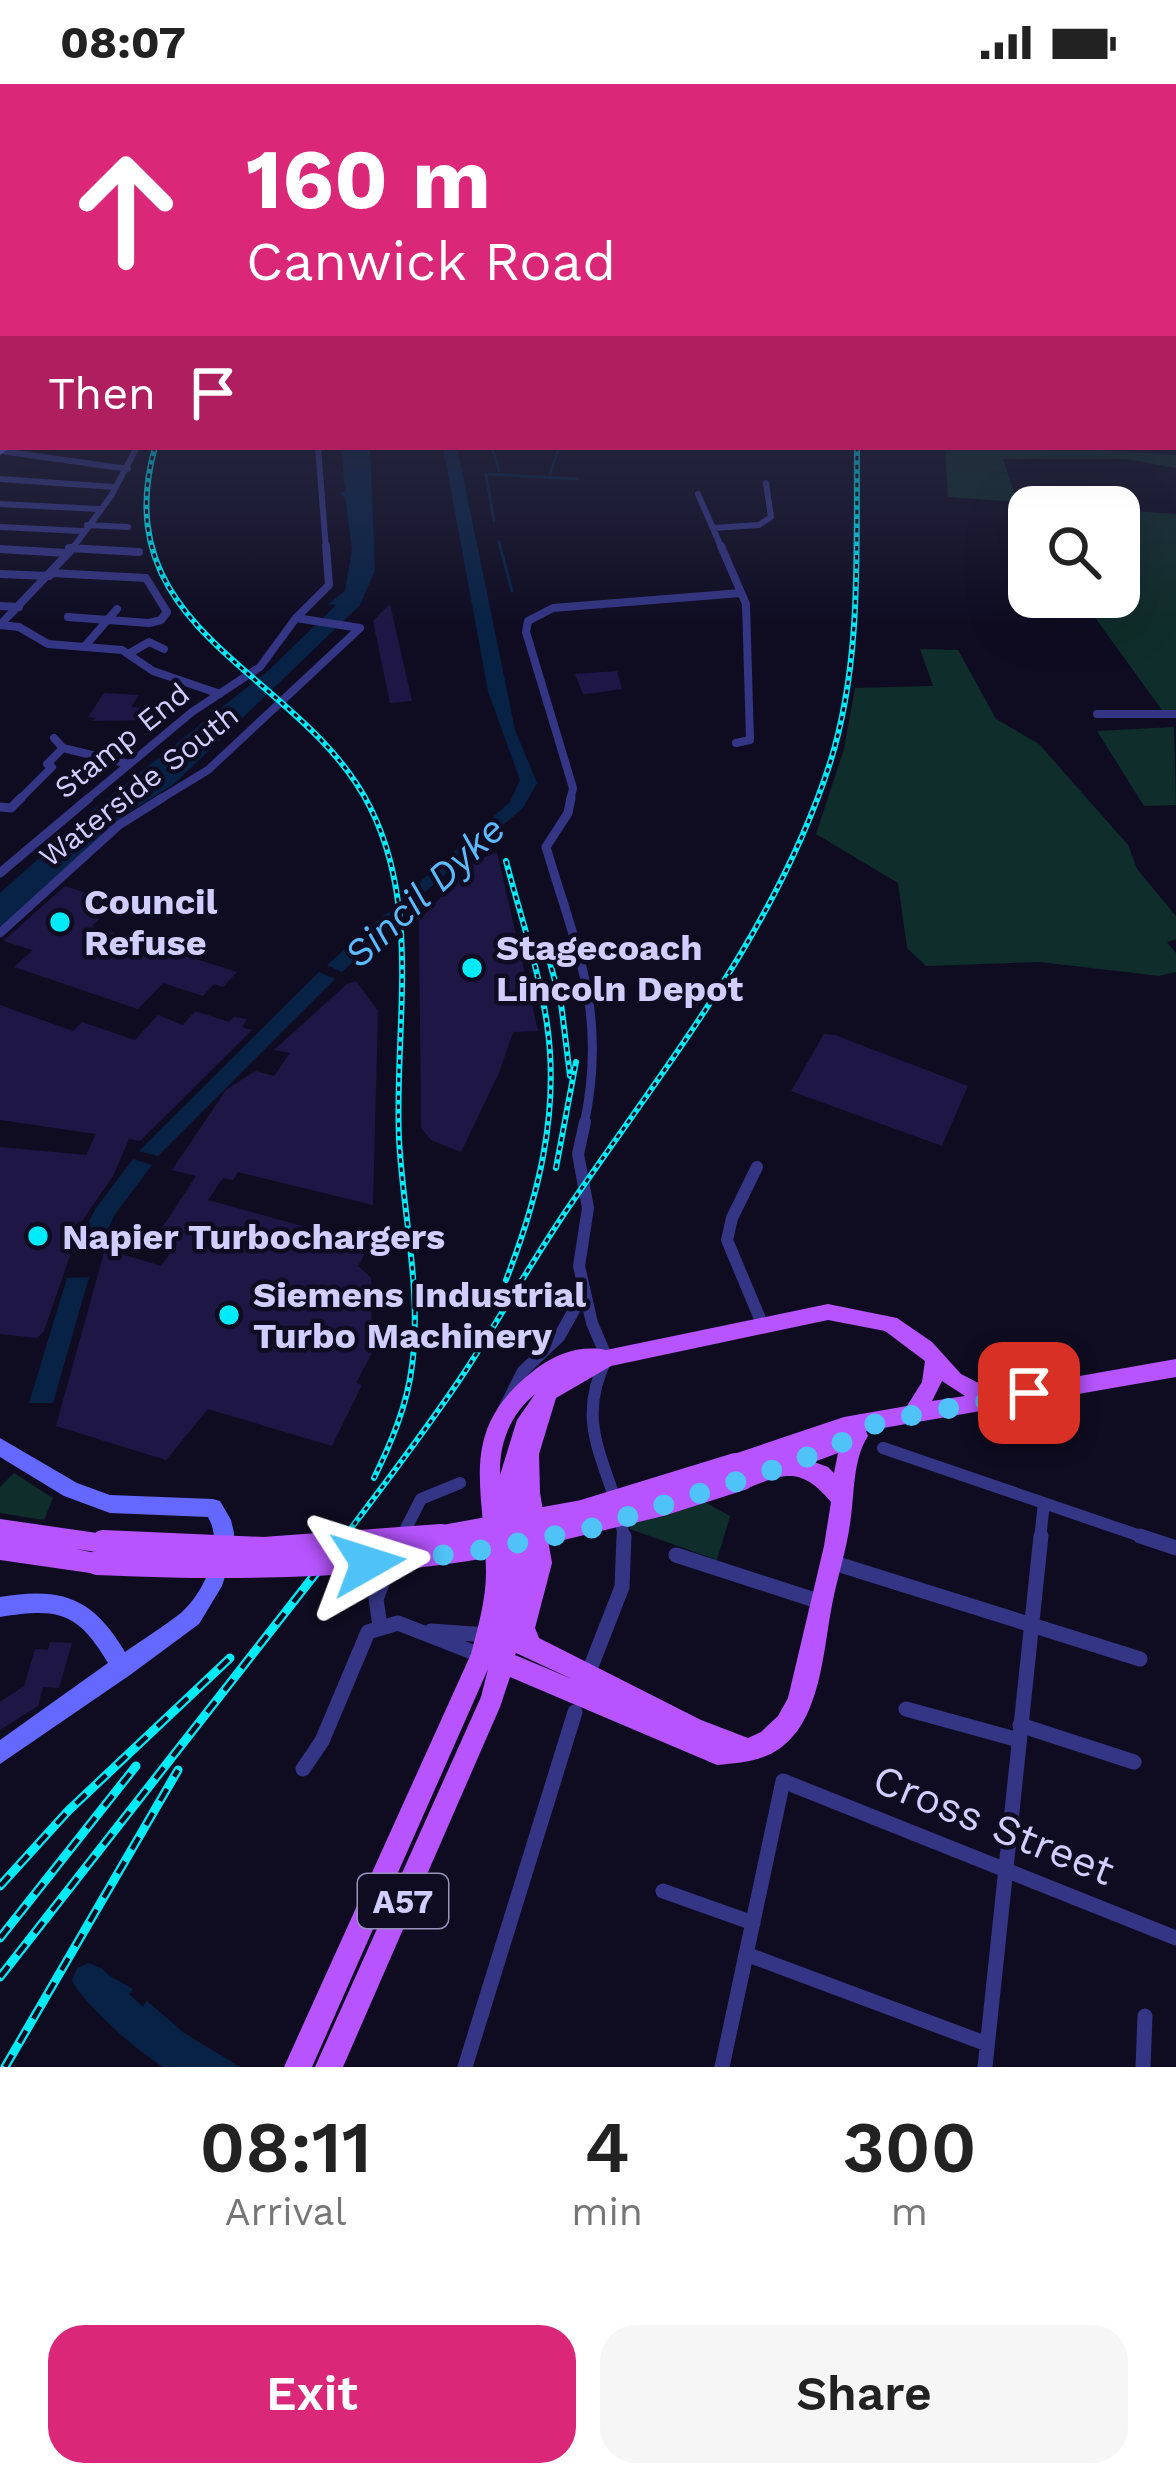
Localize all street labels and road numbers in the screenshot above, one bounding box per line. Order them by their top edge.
street label: Stamp End [47,676,196,805]
street label: Waterside South [32,697,245,874]
street label: Cross Street [866,1754,1121,1895]
road number: A57 [358,1874,448,1928]

